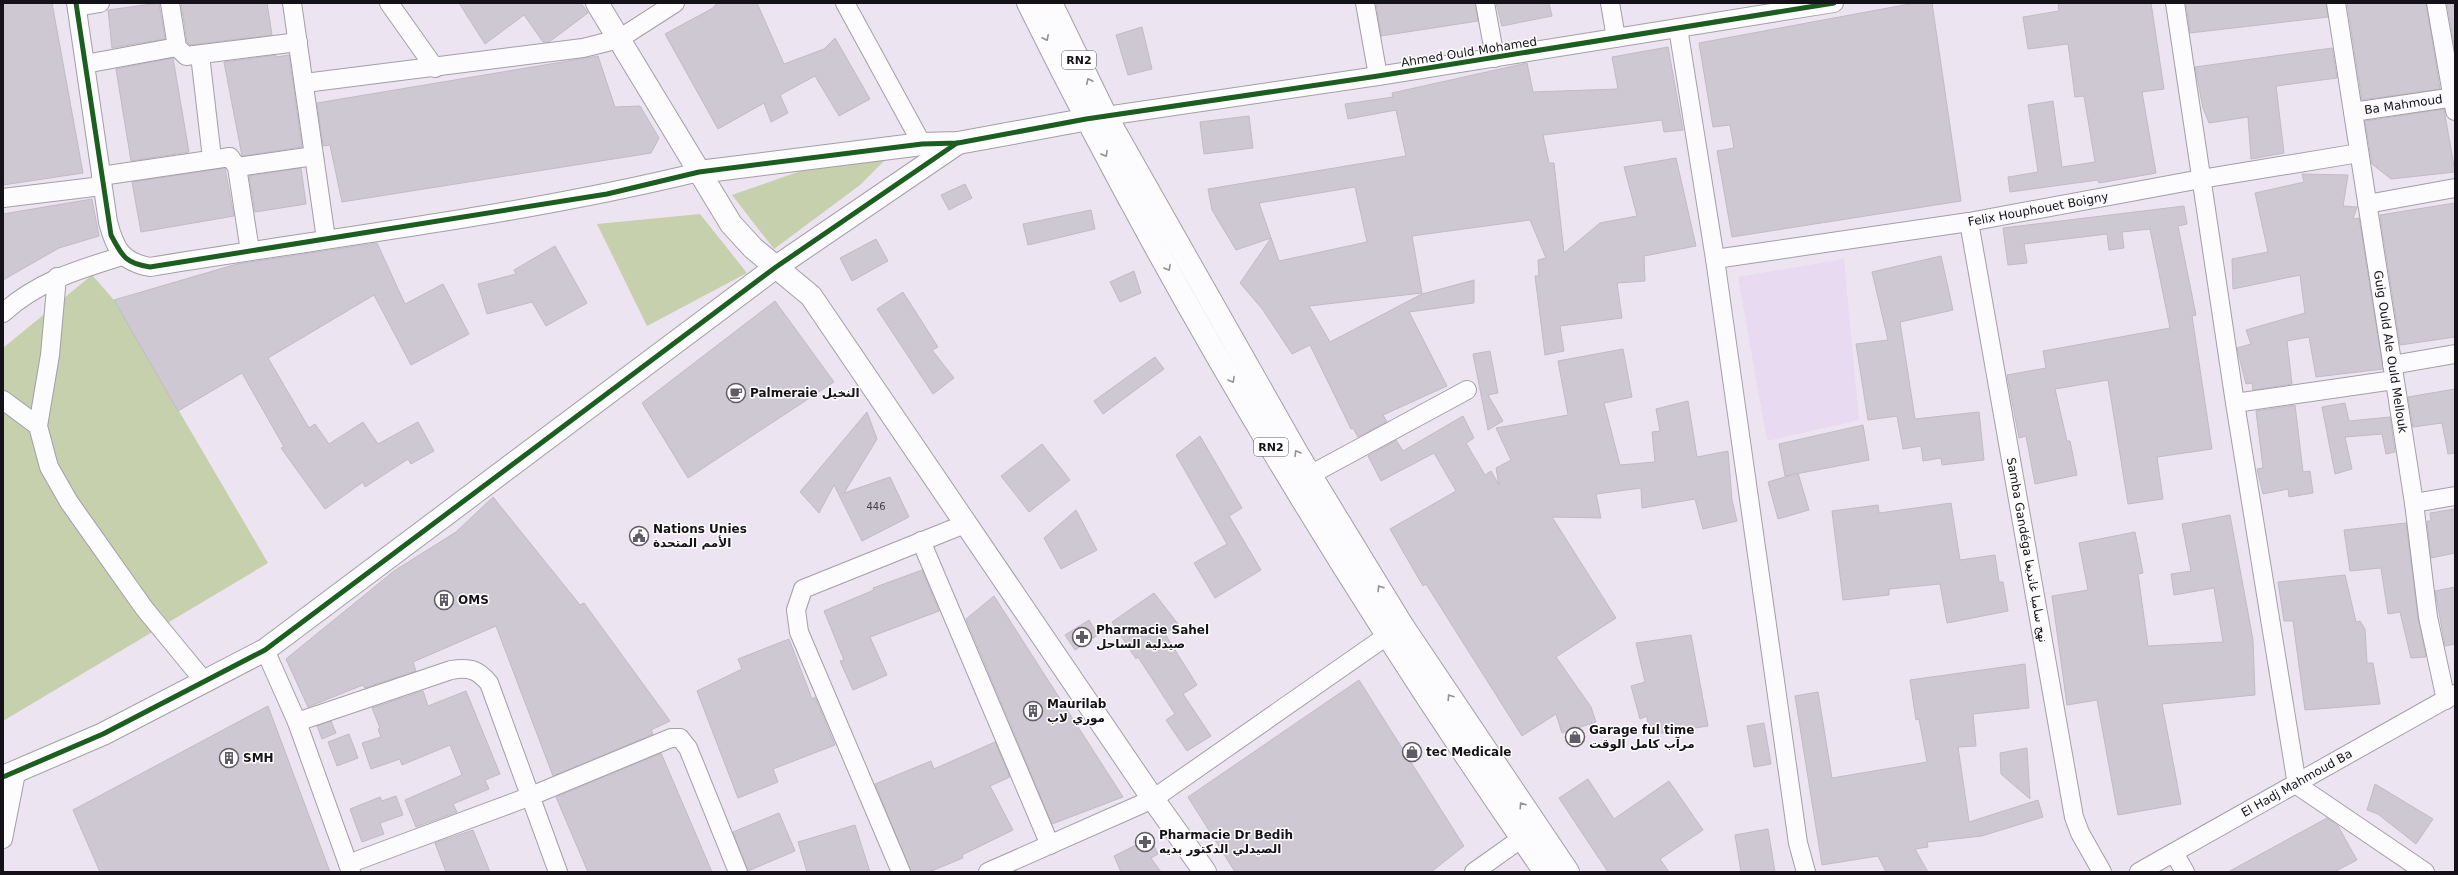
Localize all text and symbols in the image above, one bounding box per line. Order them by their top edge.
one-way arrow [1041,34,1049,41]
street label: Ahmed Ould Mohamed [1400,34,1538,70]
road number: RN2 [1062,51,1096,69]
one-way arrow [1086,78,1094,85]
street label: Ba Mahmoud [2363,92,2444,117]
one-way arrow [1100,150,1107,157]
street label: Felix Houphouet Boigny [1967,189,2110,229]
one-way arrow [1163,263,1170,271]
street label: Guig Ould Ale Ould Mellouk [2371,269,2410,434]
one-way arrow [1228,376,1235,383]
cafe icon: Palmeraie النخيل [725,382,747,404]
place label: Palmeraie النخيل [750,386,860,400]
road number: RN2 [1254,438,1288,456]
one-way arrow [1294,450,1301,457]
street label: Samba Gandéga نهج سامبا غانديغا [2004,456,2050,644]
house number: 446 [866,501,886,512]
place label: Nations Unies الأمم المتحدة [653,522,747,550]
public building icon: Nations Unies الأمم المتحدة [628,525,650,547]
one-way arrow [1377,585,1384,592]
building icon: OMS [433,589,455,611]
place label: OMS [458,593,489,607]
place label: Pharmacie Sahel صيدلية الساحل [1096,623,1209,651]
pharmacy icon: Pharmacie Sahel صيدلية الساحل [1071,626,1093,648]
one-way arrow [1447,694,1455,701]
place label: Maurilab موري لاب [1047,697,1107,726]
building icon: Maurilab موري لاب [1022,700,1044,722]
place label: Garage ful time مرآب كامل الوقت [1589,723,1695,752]
shop icon: Garage ful time مرآب كامل الوقت [1564,726,1586,748]
shop icon: tec Medicale [1401,741,1423,763]
place label: tec Medicale [1426,745,1511,759]
street label: El Hadj Mahmoud Ba [2239,746,2355,820]
building icon: SMH [218,747,240,769]
place label: SMH [243,751,274,765]
one-way arrow [1519,802,1527,809]
place label: Pharmacie Dr Bedih الصيدلي الدكتور بديه [1159,828,1293,857]
pharmacy icon: Pharmacie Dr Bedih الصيدلي الدكتور بديه [1134,831,1156,853]

